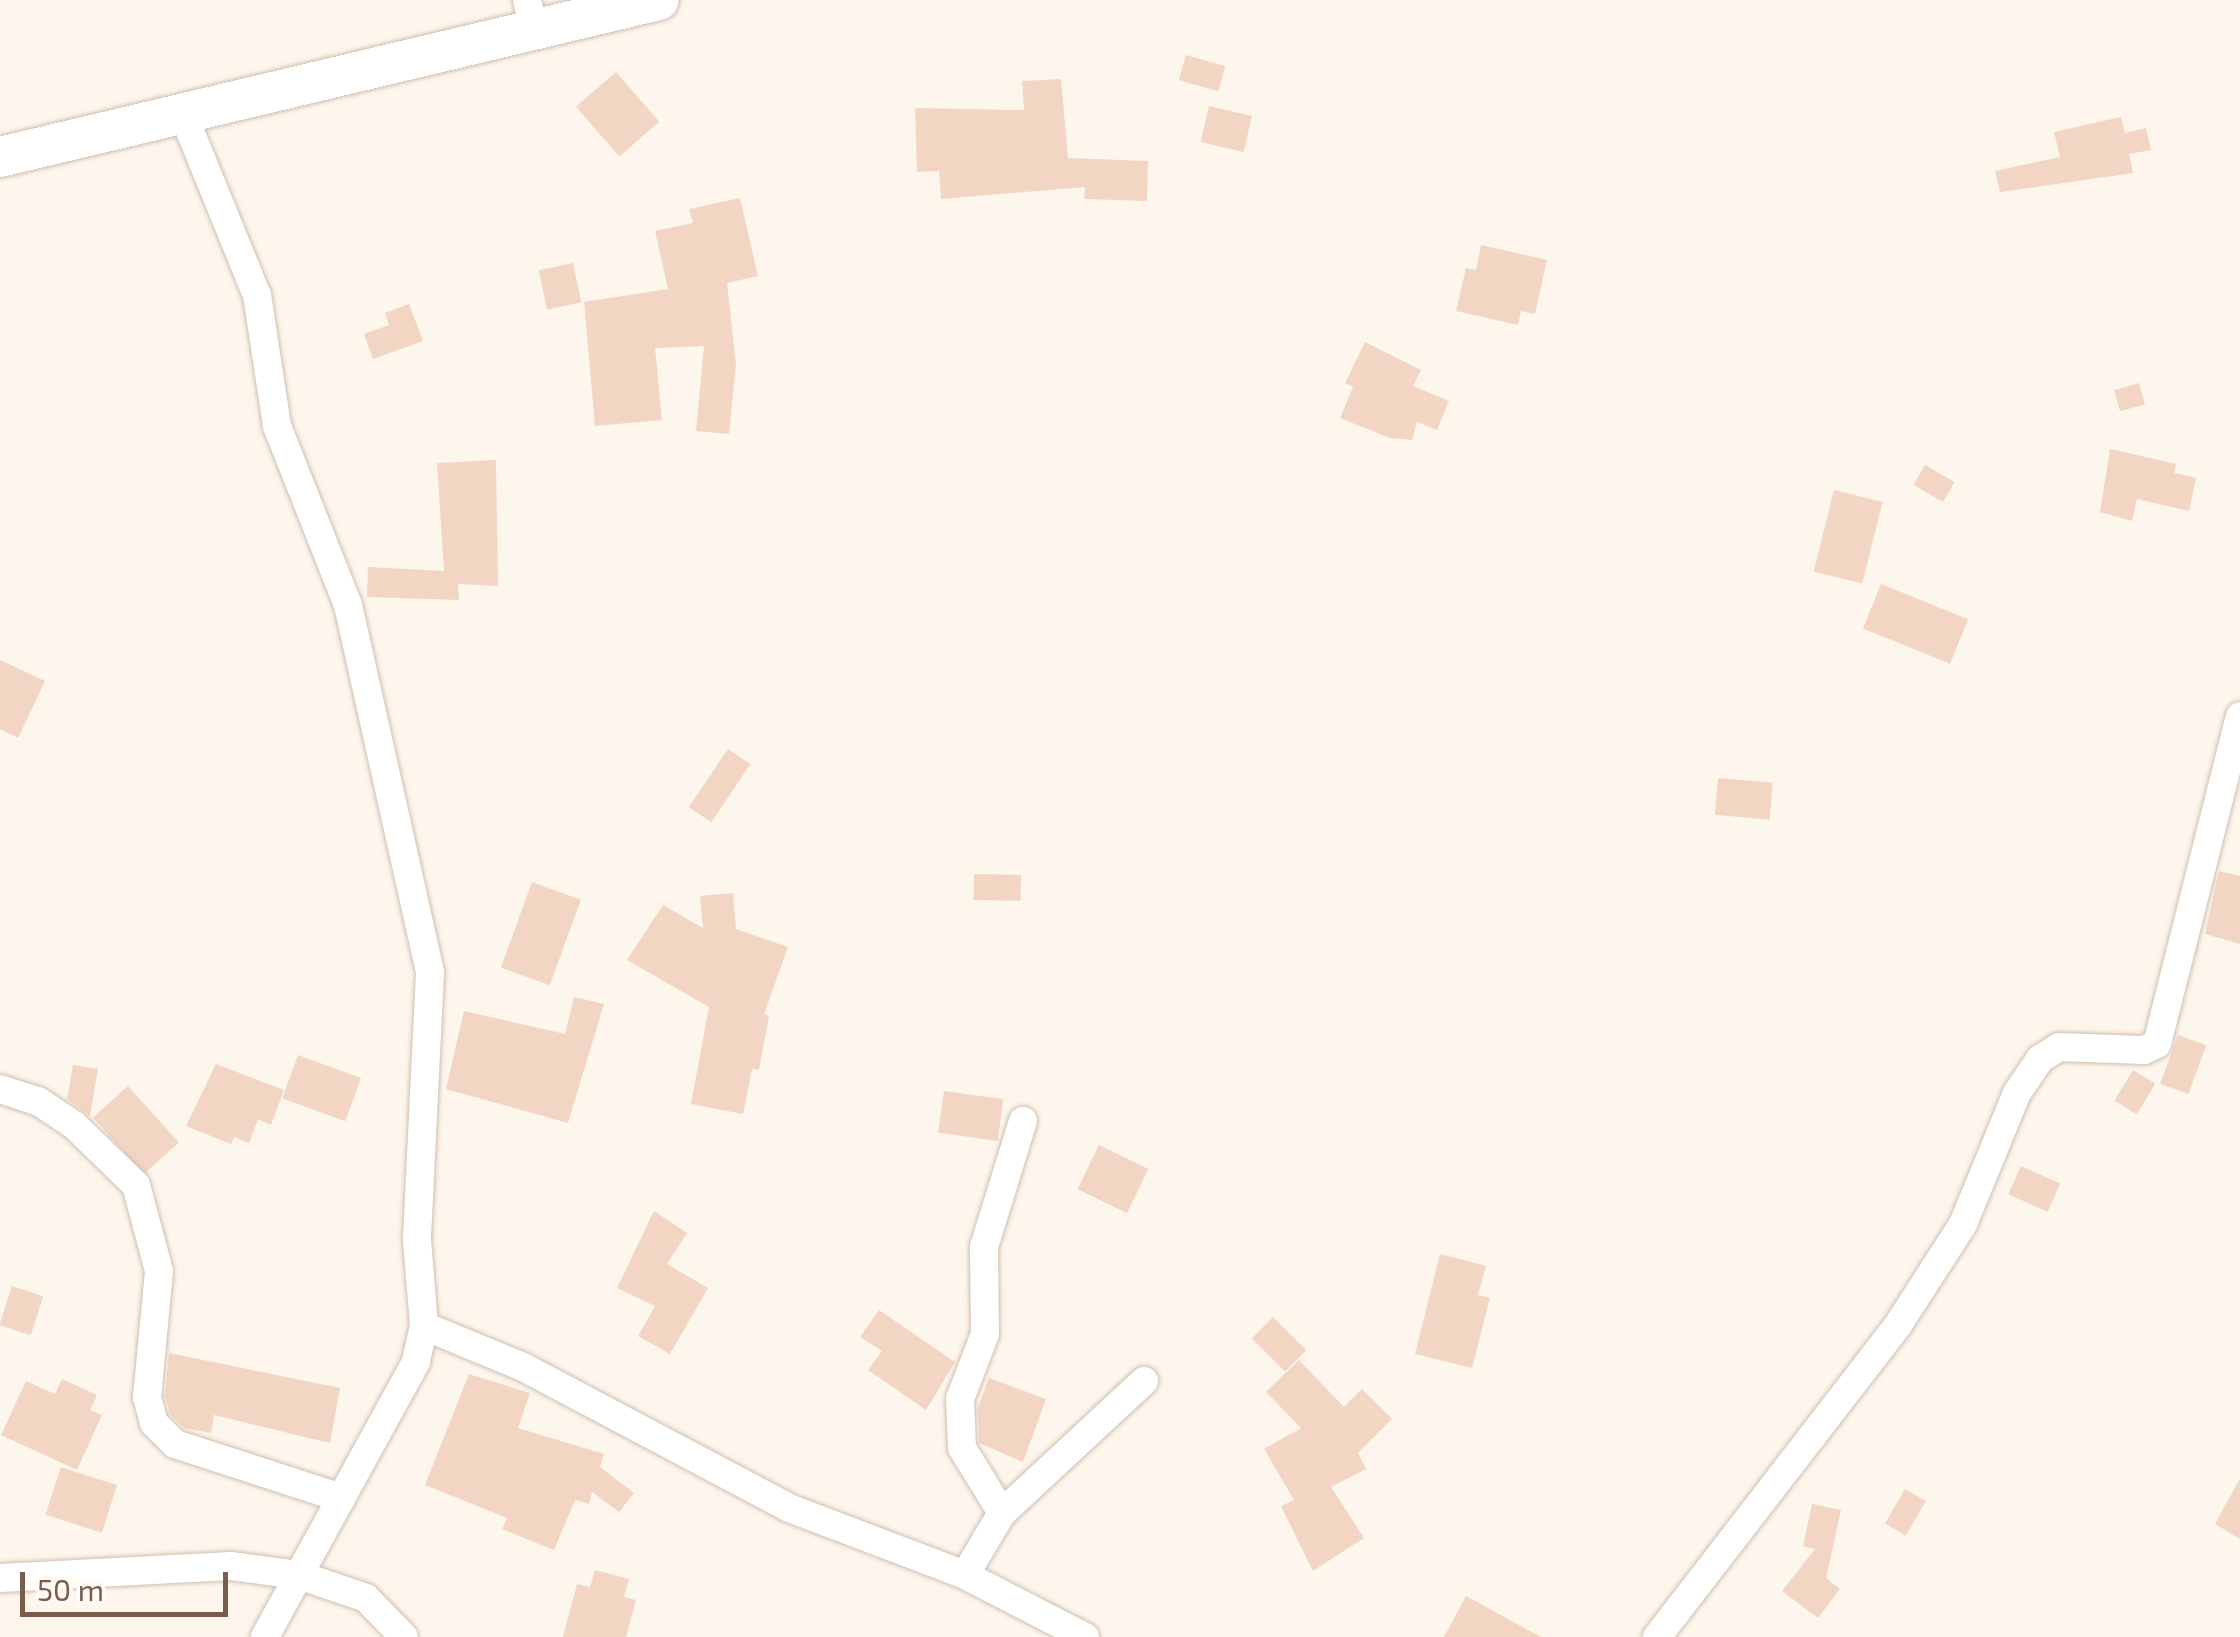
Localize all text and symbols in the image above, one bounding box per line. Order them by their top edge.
scale bar [25,1552,232,1614]
text: 50 m [37,1571,104,1607]

